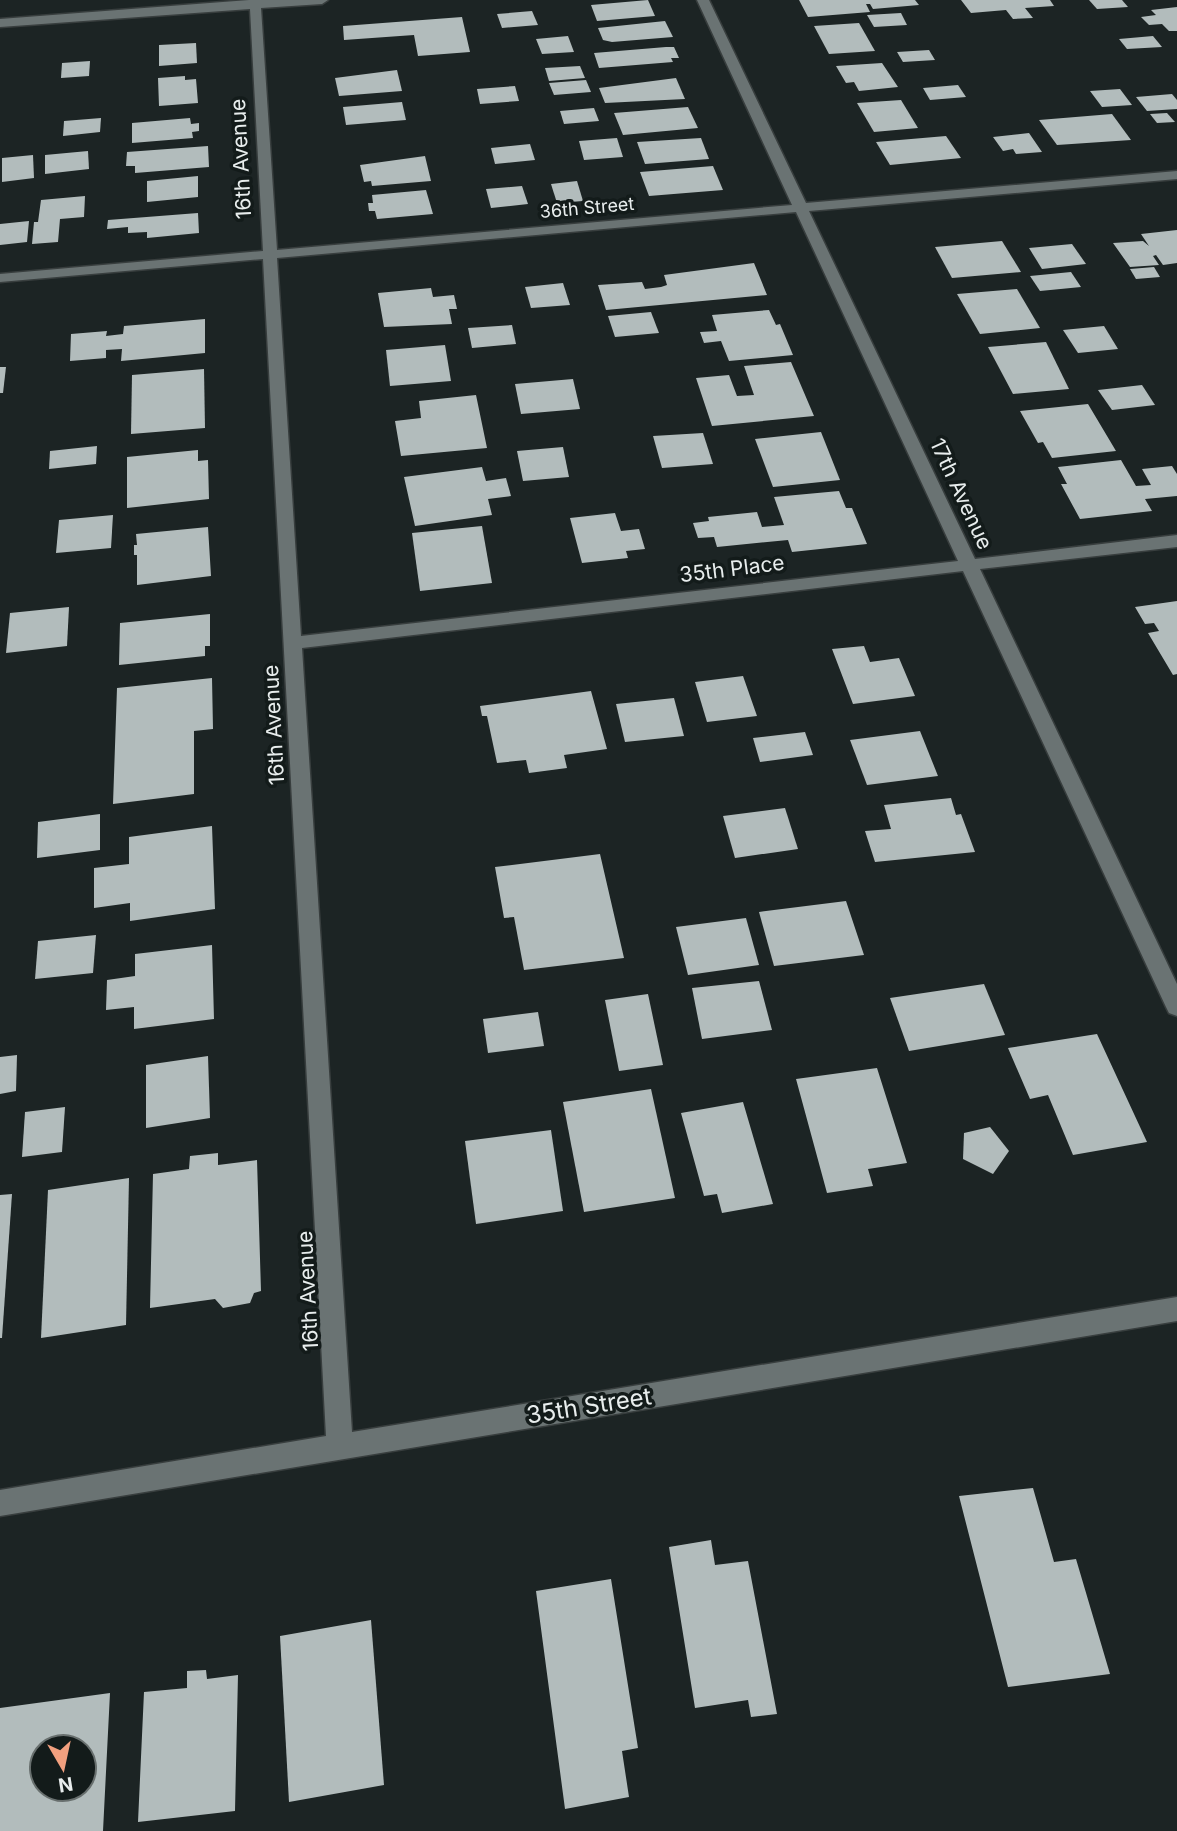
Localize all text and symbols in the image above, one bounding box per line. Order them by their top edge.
street label: 16th Avenue [225,98,256,220]
street label: 36th Street [539,193,635,222]
street label: 17th Avenue [925,434,998,553]
street label: 35th Place [678,550,786,587]
street label: 16th Avenue [258,664,289,786]
street label: 16th Avenue [292,1230,323,1352]
street label: 35th Street [524,1381,654,1430]
north arrow [28,1733,98,1803]
text: N [57,1772,75,1797]

